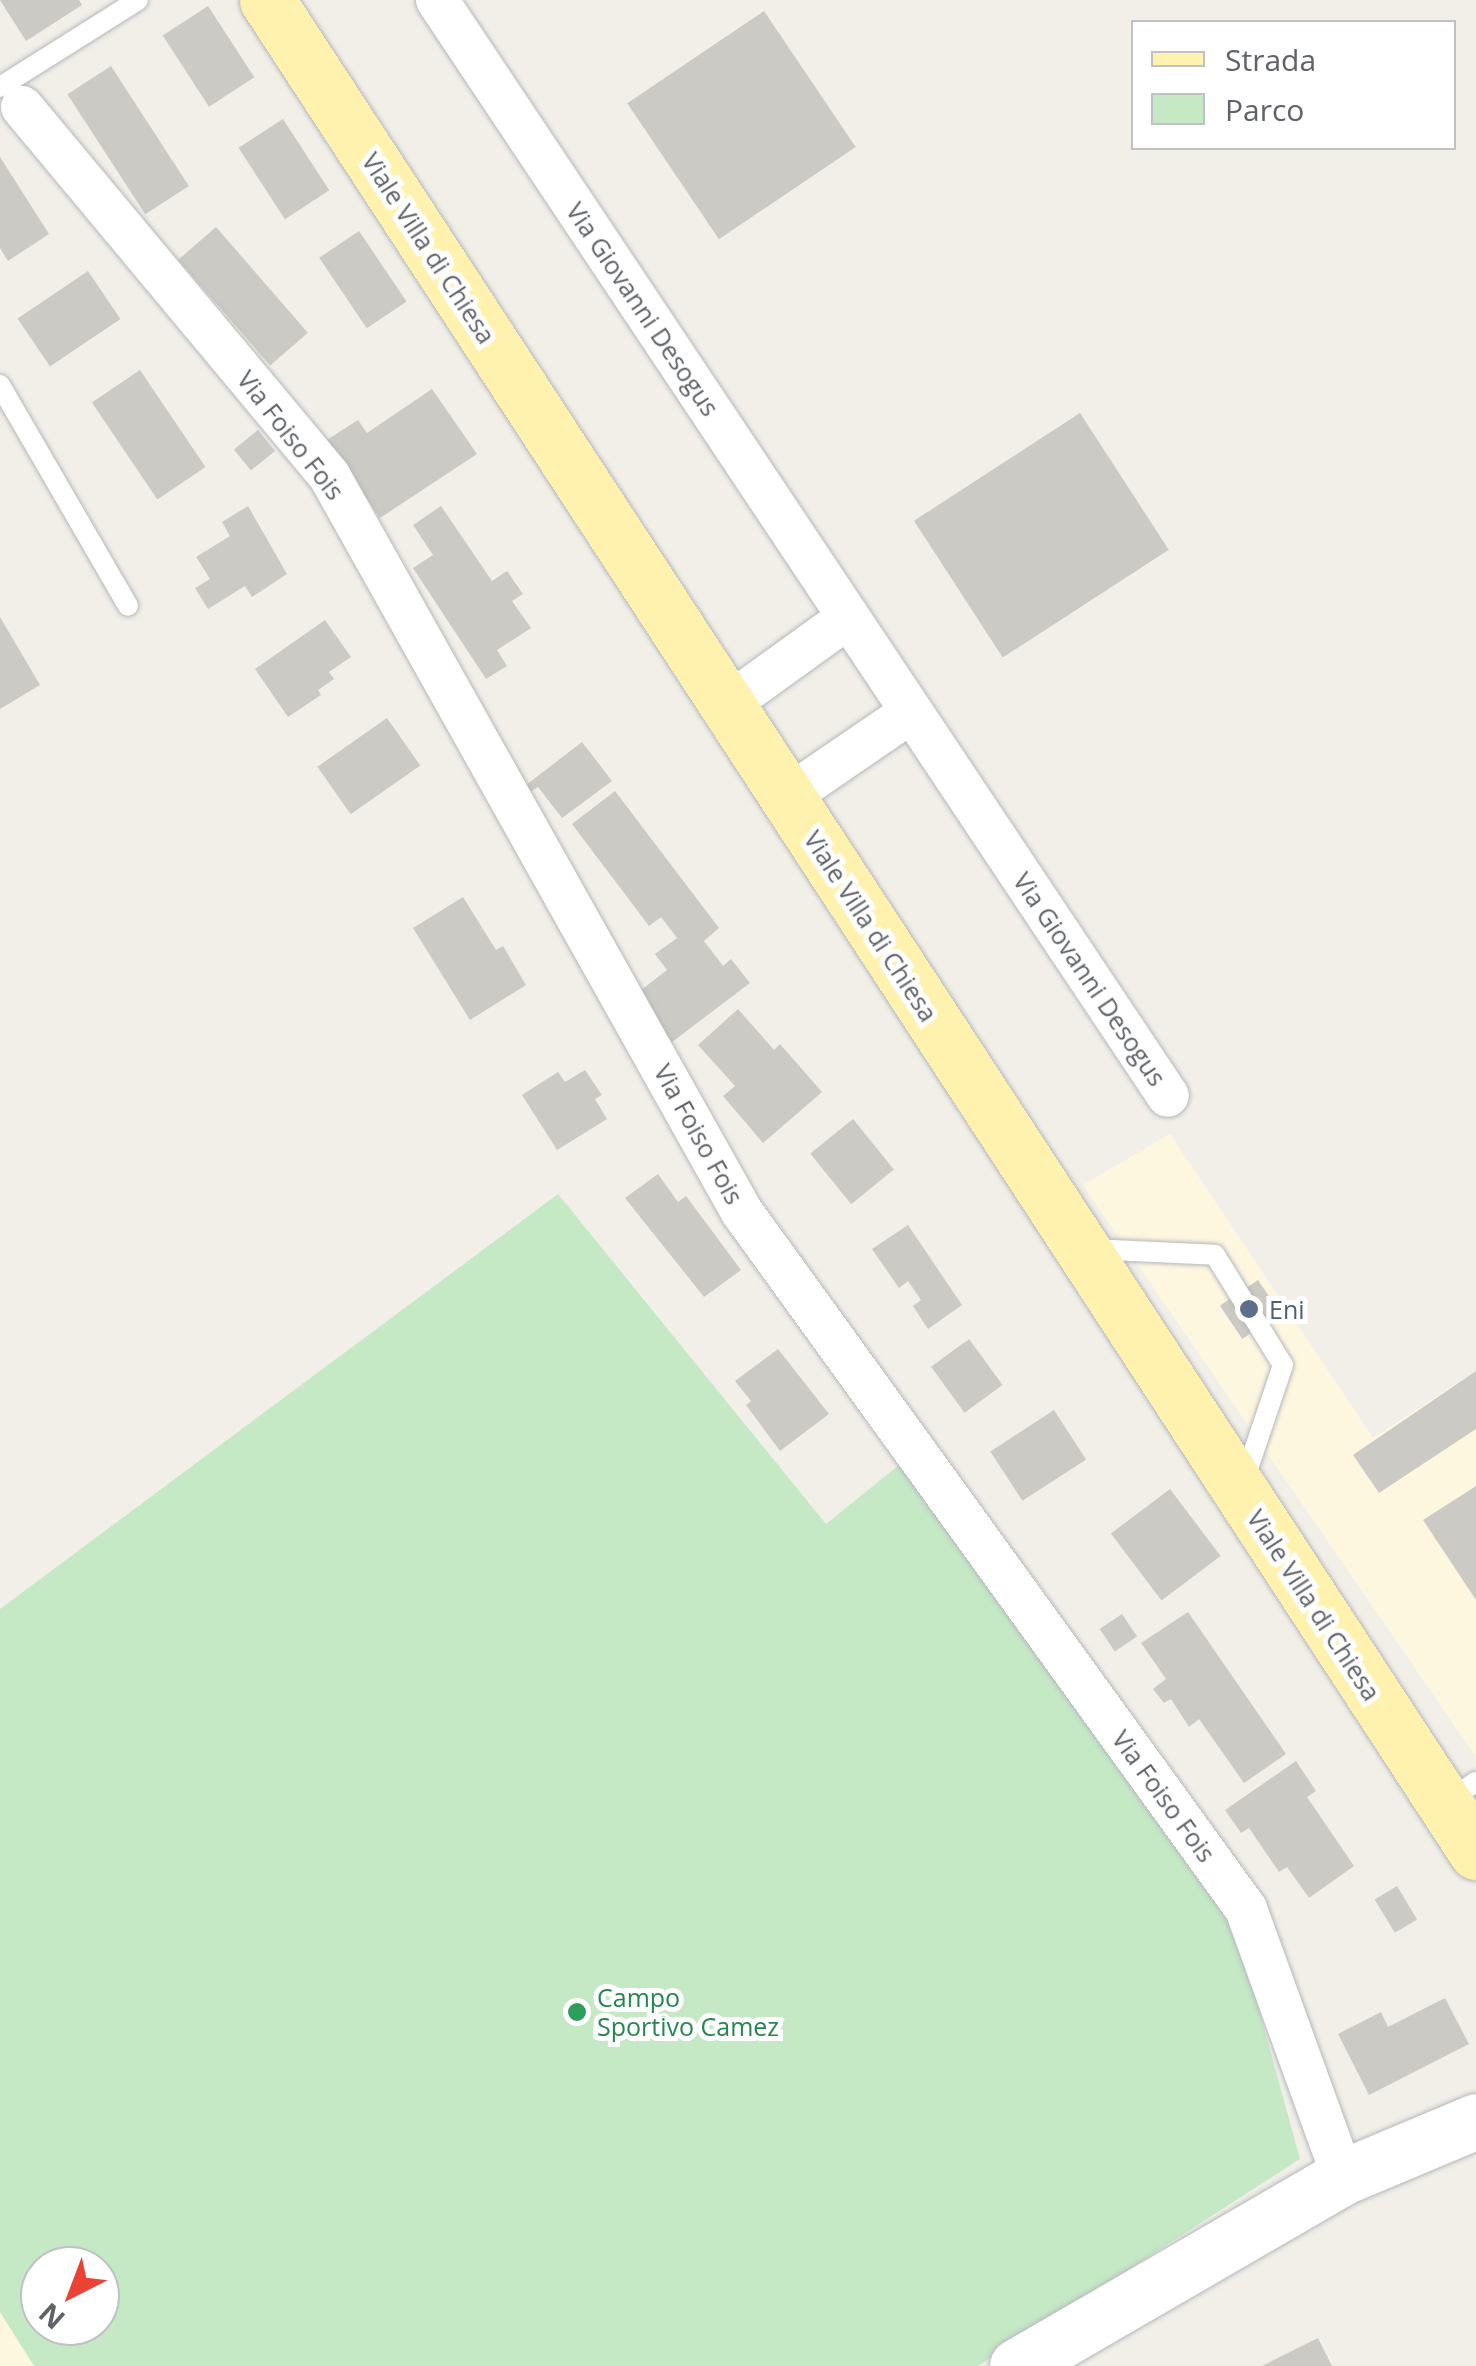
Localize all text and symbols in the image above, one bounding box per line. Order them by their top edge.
legend [1131,20,1456,150]
text: Strada [1225,39,1316,80]
text: Parco [1225,89,1304,130]
street label: Viale Villa di Chiesa [356,147,502,349]
street label: Via Giovanni Desogus [560,197,726,421]
street label: Via Foiso Fois [231,365,351,505]
street label: Viale Villa di Chiesa [798,825,944,1027]
street label: Via Giovanni Desogus [1007,867,1173,1091]
street label: Via Foiso Fois [648,1059,750,1209]
place label: Eni [1269,1294,1305,1324]
marker: Eni [1238,1298,1260,1320]
street label: Viale Villa di Chiesa [1241,1504,1387,1706]
street label: Via Foiso Fois [1106,1724,1222,1868]
place label: Campo Sportivo Camez [597,1983,779,2042]
marker: Campo Sportivo Camez [566,2001,588,2023]
north arrow [20,2246,120,2346]
text: N [30,2295,72,2339]

